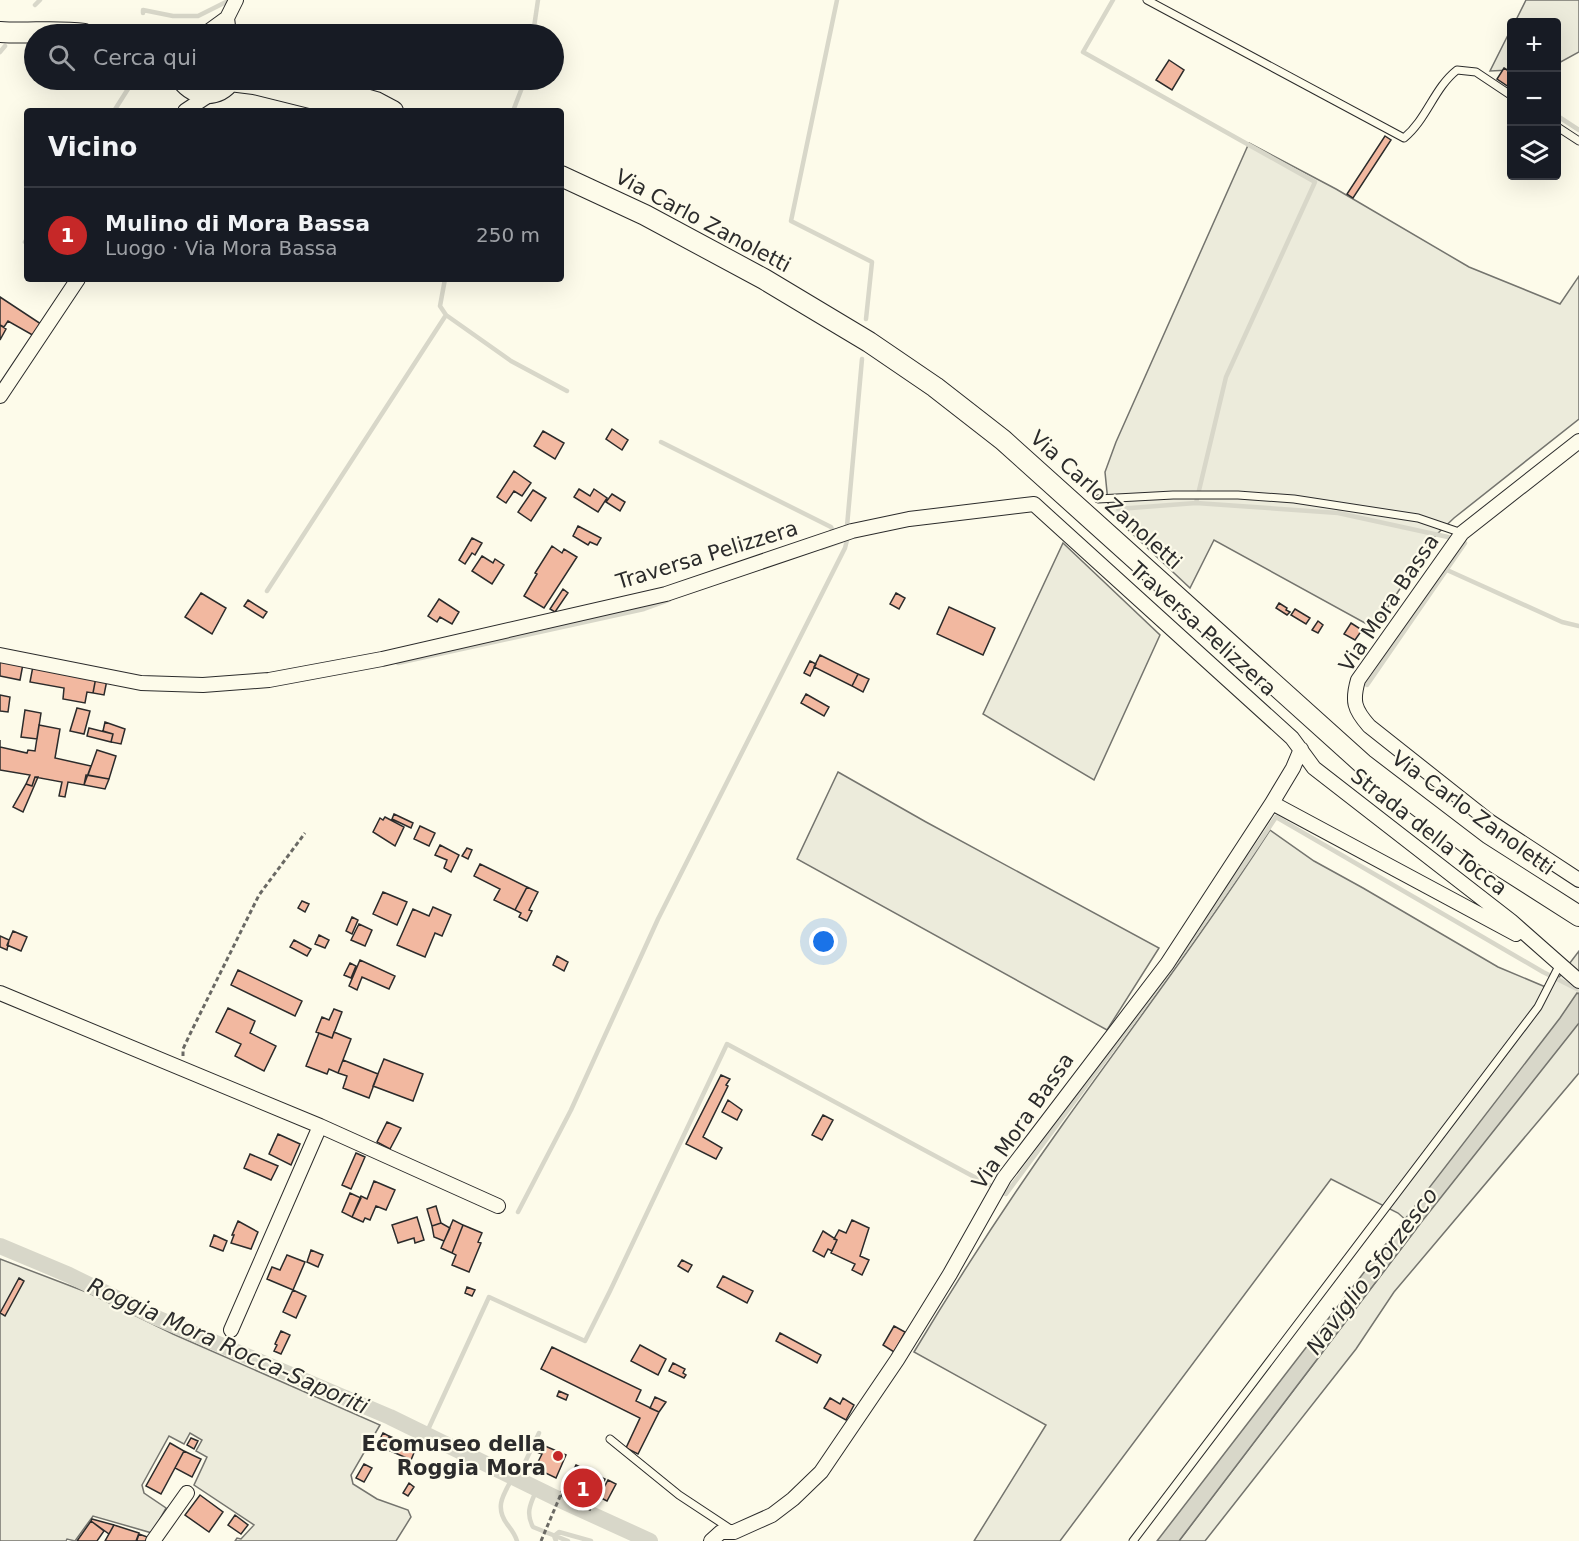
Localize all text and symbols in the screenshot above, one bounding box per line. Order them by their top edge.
map controls [1507,18,1561,180]
button: + [1507,18,1561,72]
search box [24,24,564,90]
icon: search [45,41,78,74]
text: Cerca qui [93,45,197,70]
button: − [1507,72,1561,126]
button: layers [1507,126,1561,180]
text: Vicino [48,132,137,162]
street label: Via Carlo Zanoletti [611,165,795,277]
text: Mulino di Mora Bassa [105,211,370,236]
text: 1 [61,223,74,247]
text: 250 m [476,223,540,247]
text: Luogo · Via Mora Bassa [105,236,338,260]
street label: Via Carlo Zanoletti [1025,426,1187,574]
street label: Traversa Pelizzera [612,516,801,594]
street label: Via Mora Bassa [1334,530,1444,676]
street label: Traversa Pelizzera [1124,556,1281,701]
street label: Via Carlo Zanoletti [1387,746,1559,880]
street label: Strada della Tocca [1346,764,1512,900]
your location [809,927,838,956]
street label: Via Mora Bassa [967,1048,1079,1194]
water label: Naviglio Sforzesco [1301,1183,1443,1359]
water label: Roggia Mora Rocca-Saporiti [84,1273,372,1419]
place label: Ecomuseo della Roggia Mora [362,1432,546,1480]
marker: Ecomuseo della Roggia Mora [551,1449,565,1463]
pin: 1 [564,1466,602,1510]

